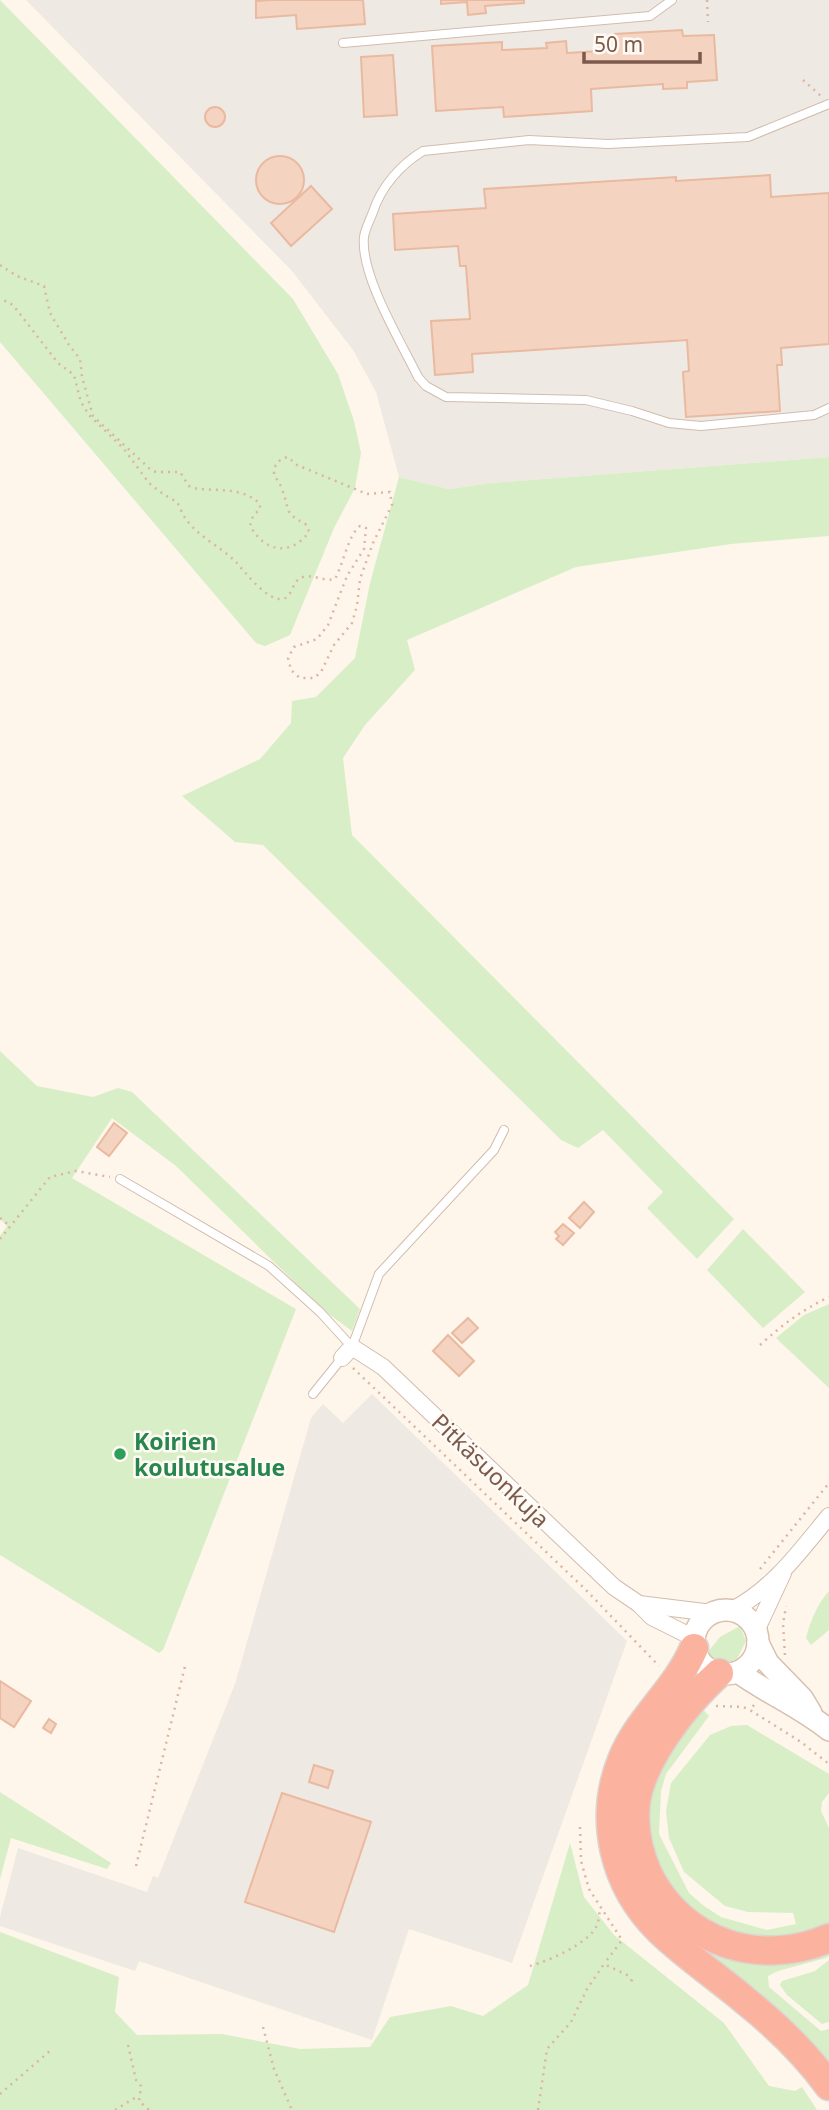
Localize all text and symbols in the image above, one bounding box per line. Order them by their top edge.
scale bar [584,21,700,65]
text: 50 m [594,30,643,58]
street label: Pitkäsuonkuja [425,1406,557,1534]
place label: Koirien koulutusalue [134,1425,285,1483]
marker: Koirien koulutusalue [112,1446,128,1462]

